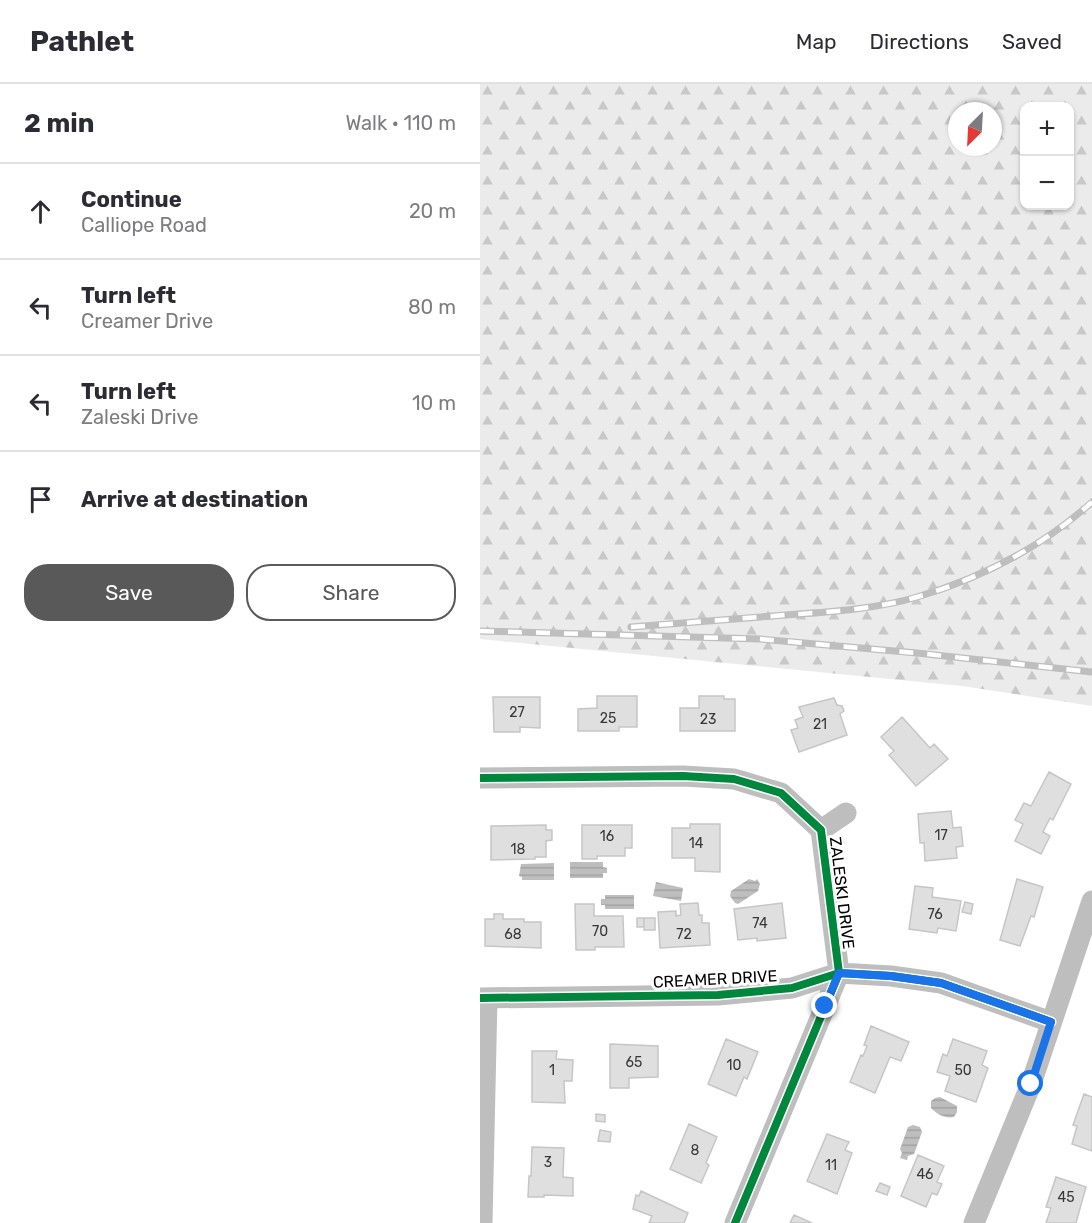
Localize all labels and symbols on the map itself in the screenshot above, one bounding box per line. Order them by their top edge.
north arrow [948,102,1002,156]
house number: 27 [509,704,525,721]
house number: 25 [600,710,616,727]
house number: 23 [700,711,716,728]
house number: 21 [813,716,827,733]
house number: 17 [934,827,948,844]
house number: 16 [600,828,614,845]
house number: 14 [689,835,704,852]
street label: ZALESKI DRIVE [826,836,858,950]
house number: 18 [511,841,526,858]
house number: 76 [927,906,943,923]
house number: 74 [752,915,768,932]
house number: 70 [592,923,608,940]
house number: 68 [504,926,522,943]
house number: 72 [676,926,692,943]
street label: CREAMER DRIVE [652,966,778,992]
route end [811,992,837,1018]
house number: 65 [626,1054,642,1071]
house number: 10 [727,1057,742,1074]
house number: 1 [549,1062,555,1079]
house number: 50 [954,1062,972,1079]
route start [1017,1070,1043,1096]
house number: 8 [691,1142,700,1159]
house number: 3 [544,1154,552,1171]
house number: 11 [825,1157,837,1174]
house number: 46 [916,1166,934,1183]
house number: 45 [1057,1189,1075,1206]

